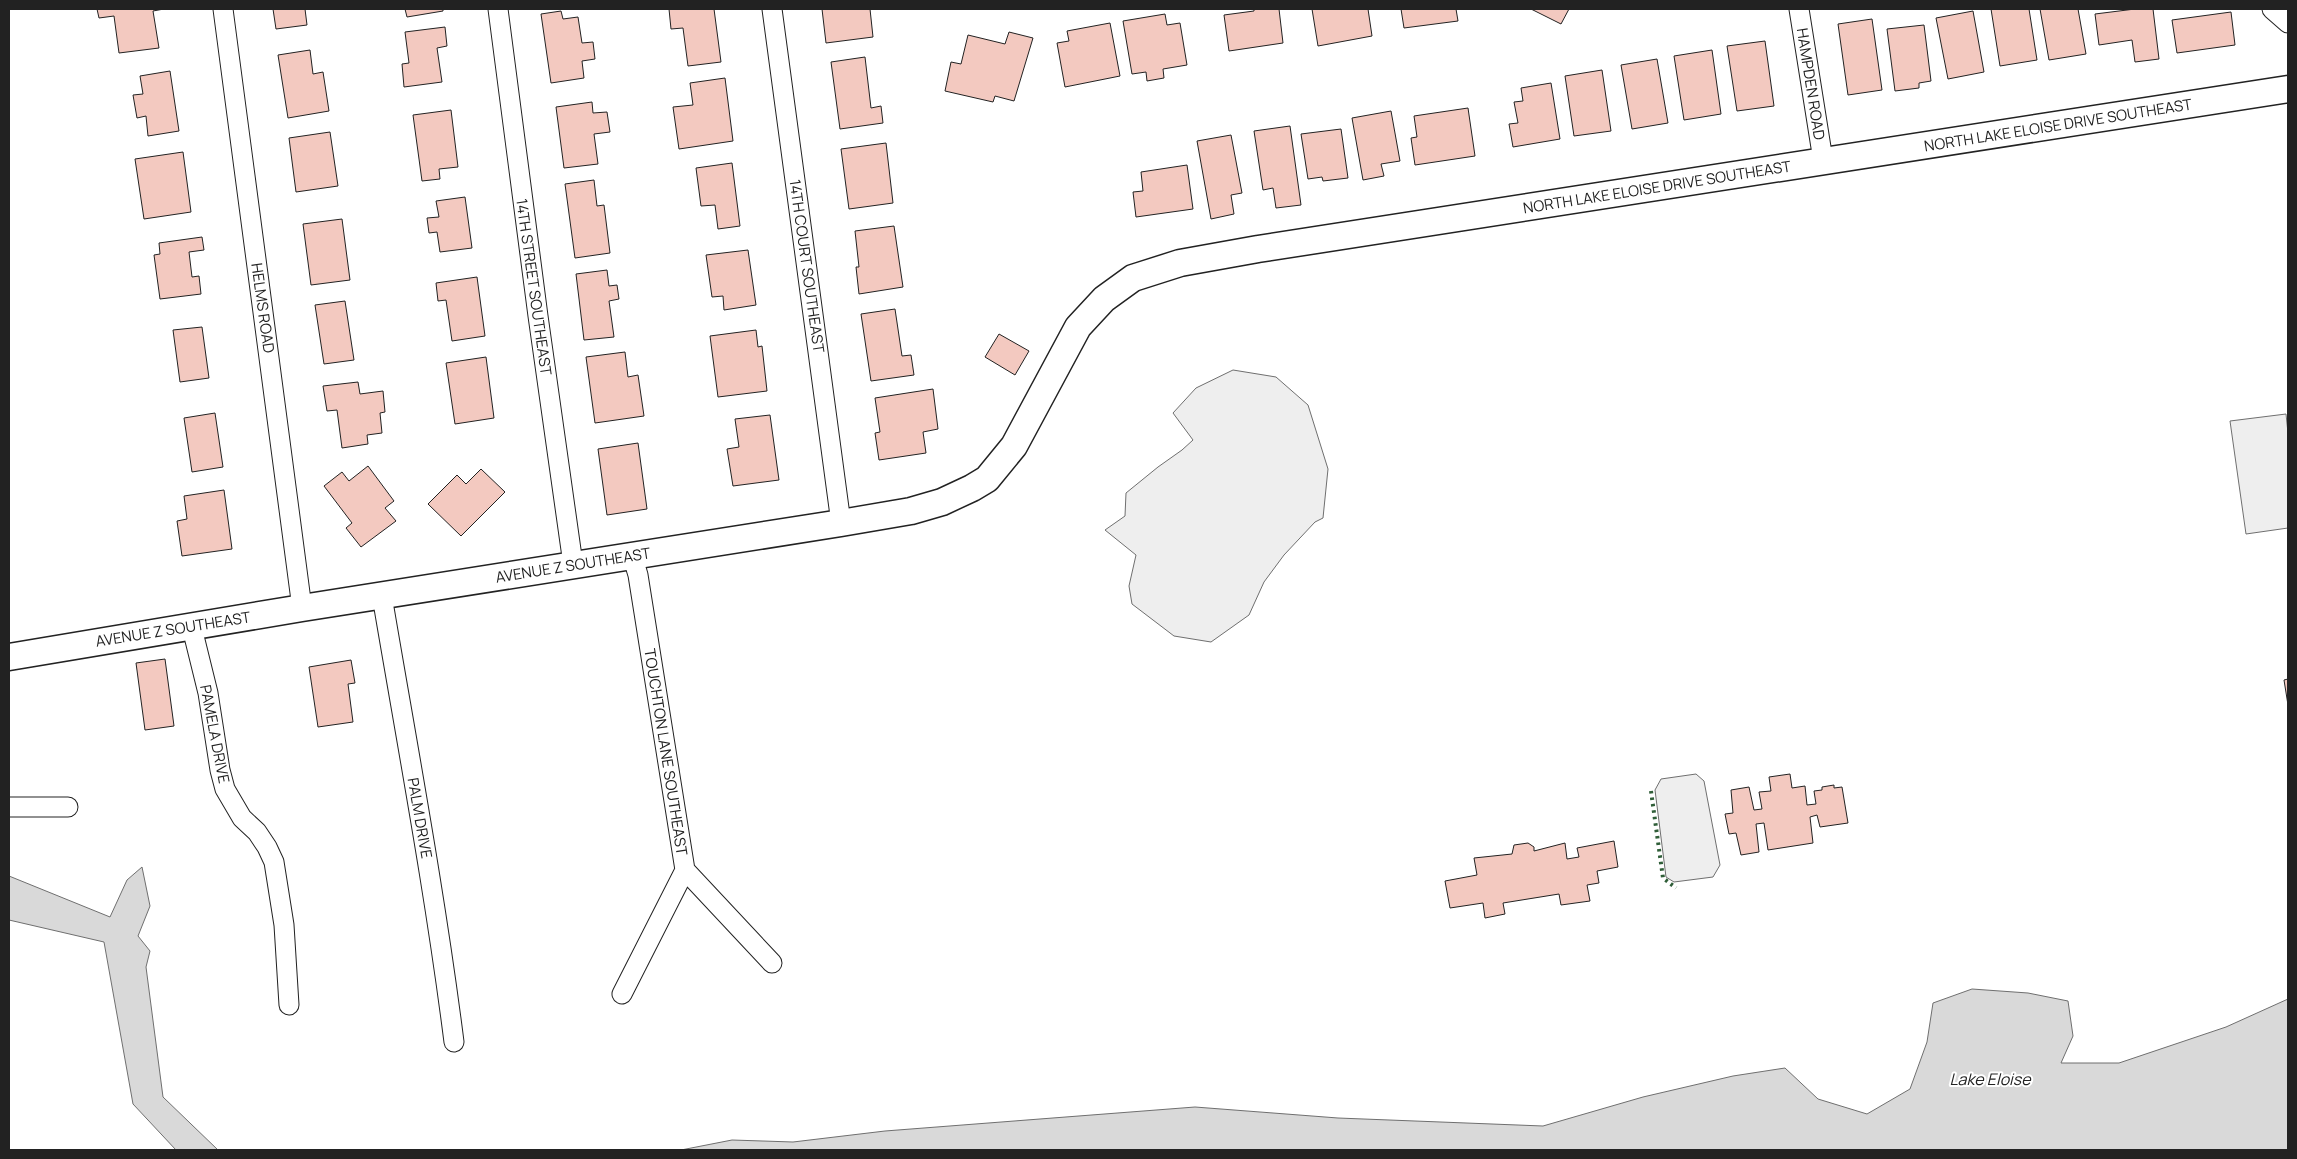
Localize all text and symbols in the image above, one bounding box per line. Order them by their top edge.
street label: HAMPDEN ROAD [1792,27,1830,141]
street label: NORTH LAKE ELOISE DRIVE SOUTHEAST [1923,93,2193,157]
street label: NORTH LAKE ELOISE DRIVE SOUTHEAST [1522,155,1792,219]
street label: 14TH COURT SOUTHEAST [784,178,830,354]
street label: 14TH STREET SOUTHEAST [511,197,557,377]
street label: HELMS ROAD [246,262,280,354]
street label: AVENUE Z SOUTHEAST [494,542,652,588]
street label: AVENUE Z SOUTHEAST [94,606,252,652]
street label: TOUCHTON LANE SOUTHEAST [639,647,693,857]
street label: PAMELA DRIVE [195,683,235,785]
street label: PALM DRIVE [403,776,437,860]
water label: Lake Eloise [1949,1068,2032,1090]

